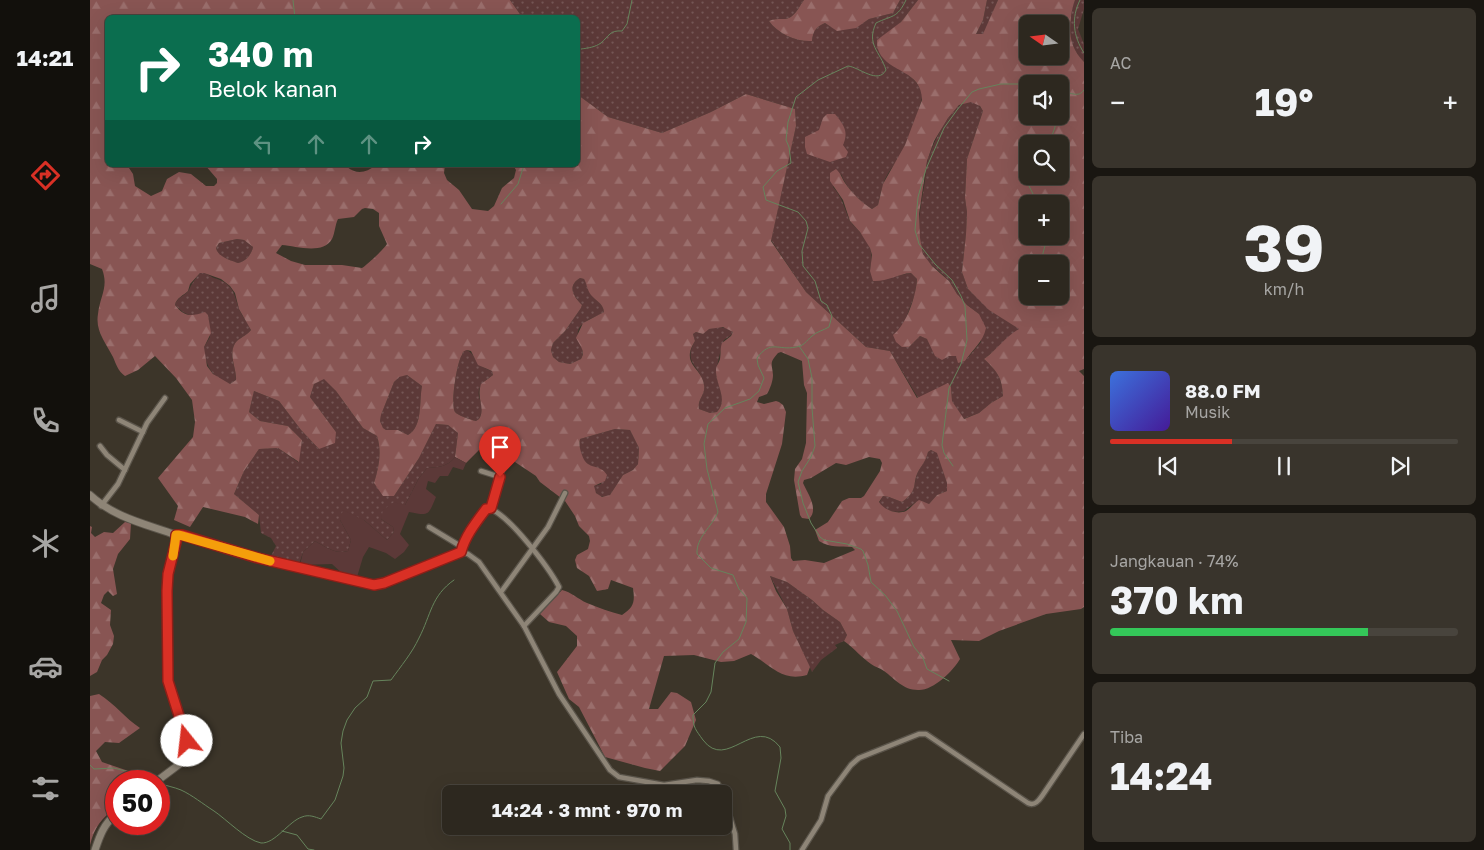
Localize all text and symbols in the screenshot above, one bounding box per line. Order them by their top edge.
north arrow [1019,15,1069,65]
map controls [1019,15,1069,305]
text: 340 m [208,33,313,75]
icon: right [125,35,190,100]
text: 14:21 [17,44,73,71]
text: AC [1110,53,1131,73]
text: Belok kanan [208,75,338,102]
button: sound [1019,75,1069,125]
text: 19° [1255,79,1313,124]
text: − [1110,86,1125,119]
text: + [1443,86,1458,119]
icon: left [249,130,277,158]
icon: ahead [302,130,330,158]
icon: ahead [355,130,383,158]
icon: right [408,130,436,158]
button: search [1019,135,1069,185]
icon: directions [28,158,63,193]
button: + [1019,195,1069,245]
text: 39 [1244,207,1324,285]
button: − [1019,255,1069,305]
text: km/h [1264,279,1304,299]
icon: music [28,281,63,316]
text: 88.0 FM [1185,379,1261,402]
text: Musik [1185,402,1230,422]
icon: phone [28,403,63,438]
pin [479,426,521,477]
icon: arrive [486,433,514,461]
icon: previous [1154,452,1182,480]
icon: pause [1270,452,1298,480]
icon: next [1386,452,1414,480]
icon: climate [28,526,63,561]
text: Jangkauan · 74% [1110,551,1239,571]
text: 370 km [1110,577,1243,622]
icon: car [28,649,63,684]
position arrow [160,714,212,766]
text: Tiba [1110,727,1143,747]
text: 14:24 [1110,753,1212,798]
speed limit sign: 50 [105,770,170,835]
icon: filters [28,771,63,806]
text: 14:24 · 3 mnt · 970 m [492,798,682,821]

